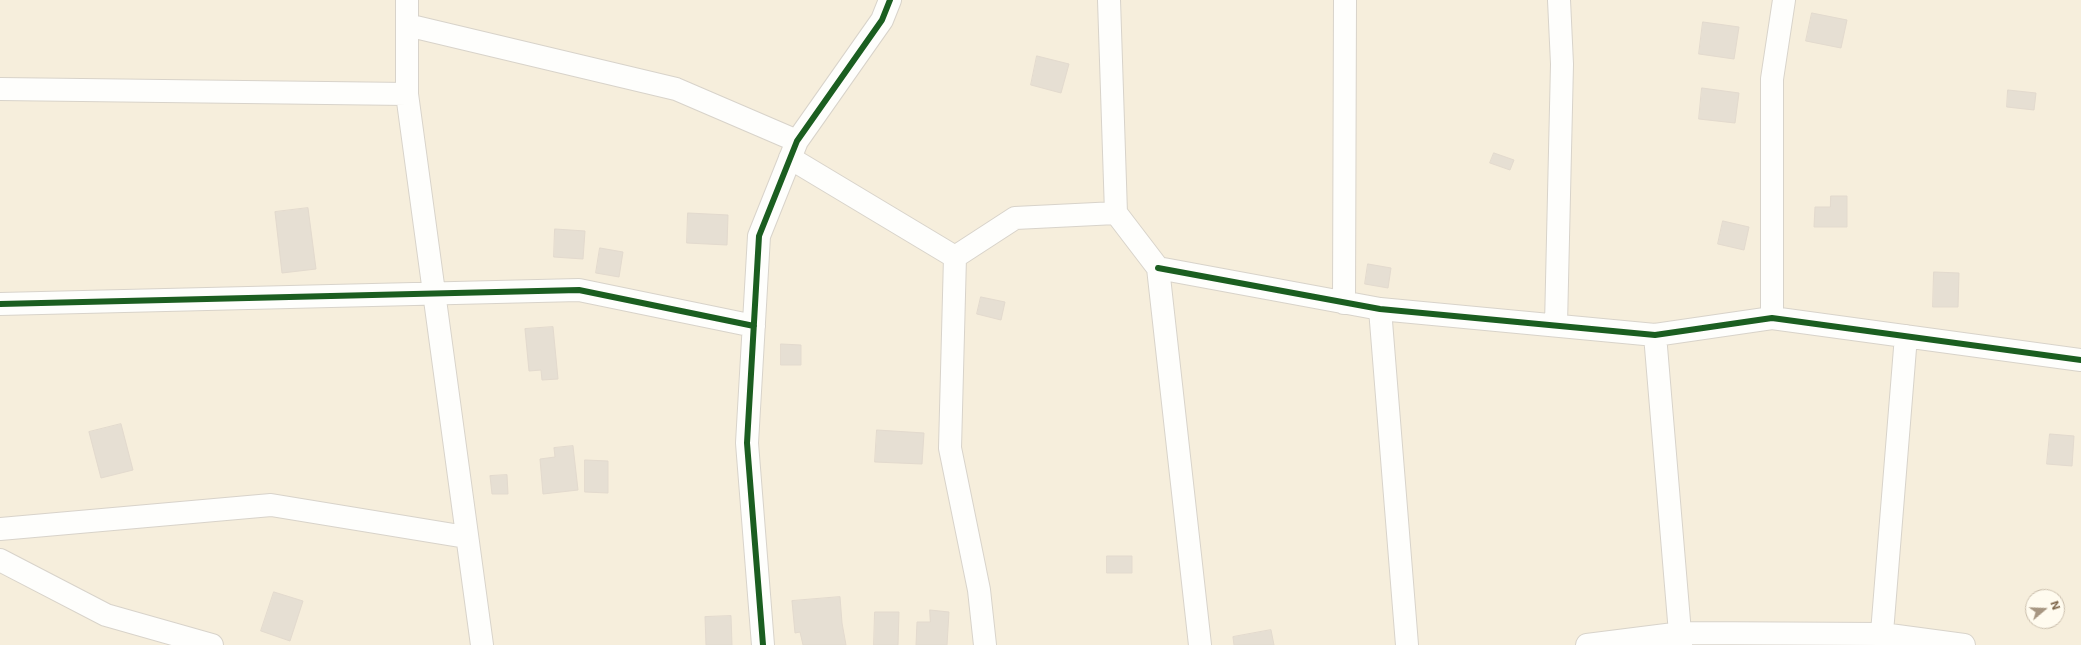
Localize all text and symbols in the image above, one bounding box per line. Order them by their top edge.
north arrow [2025,589,2065,629]
text: N [2047,599,2063,612]

